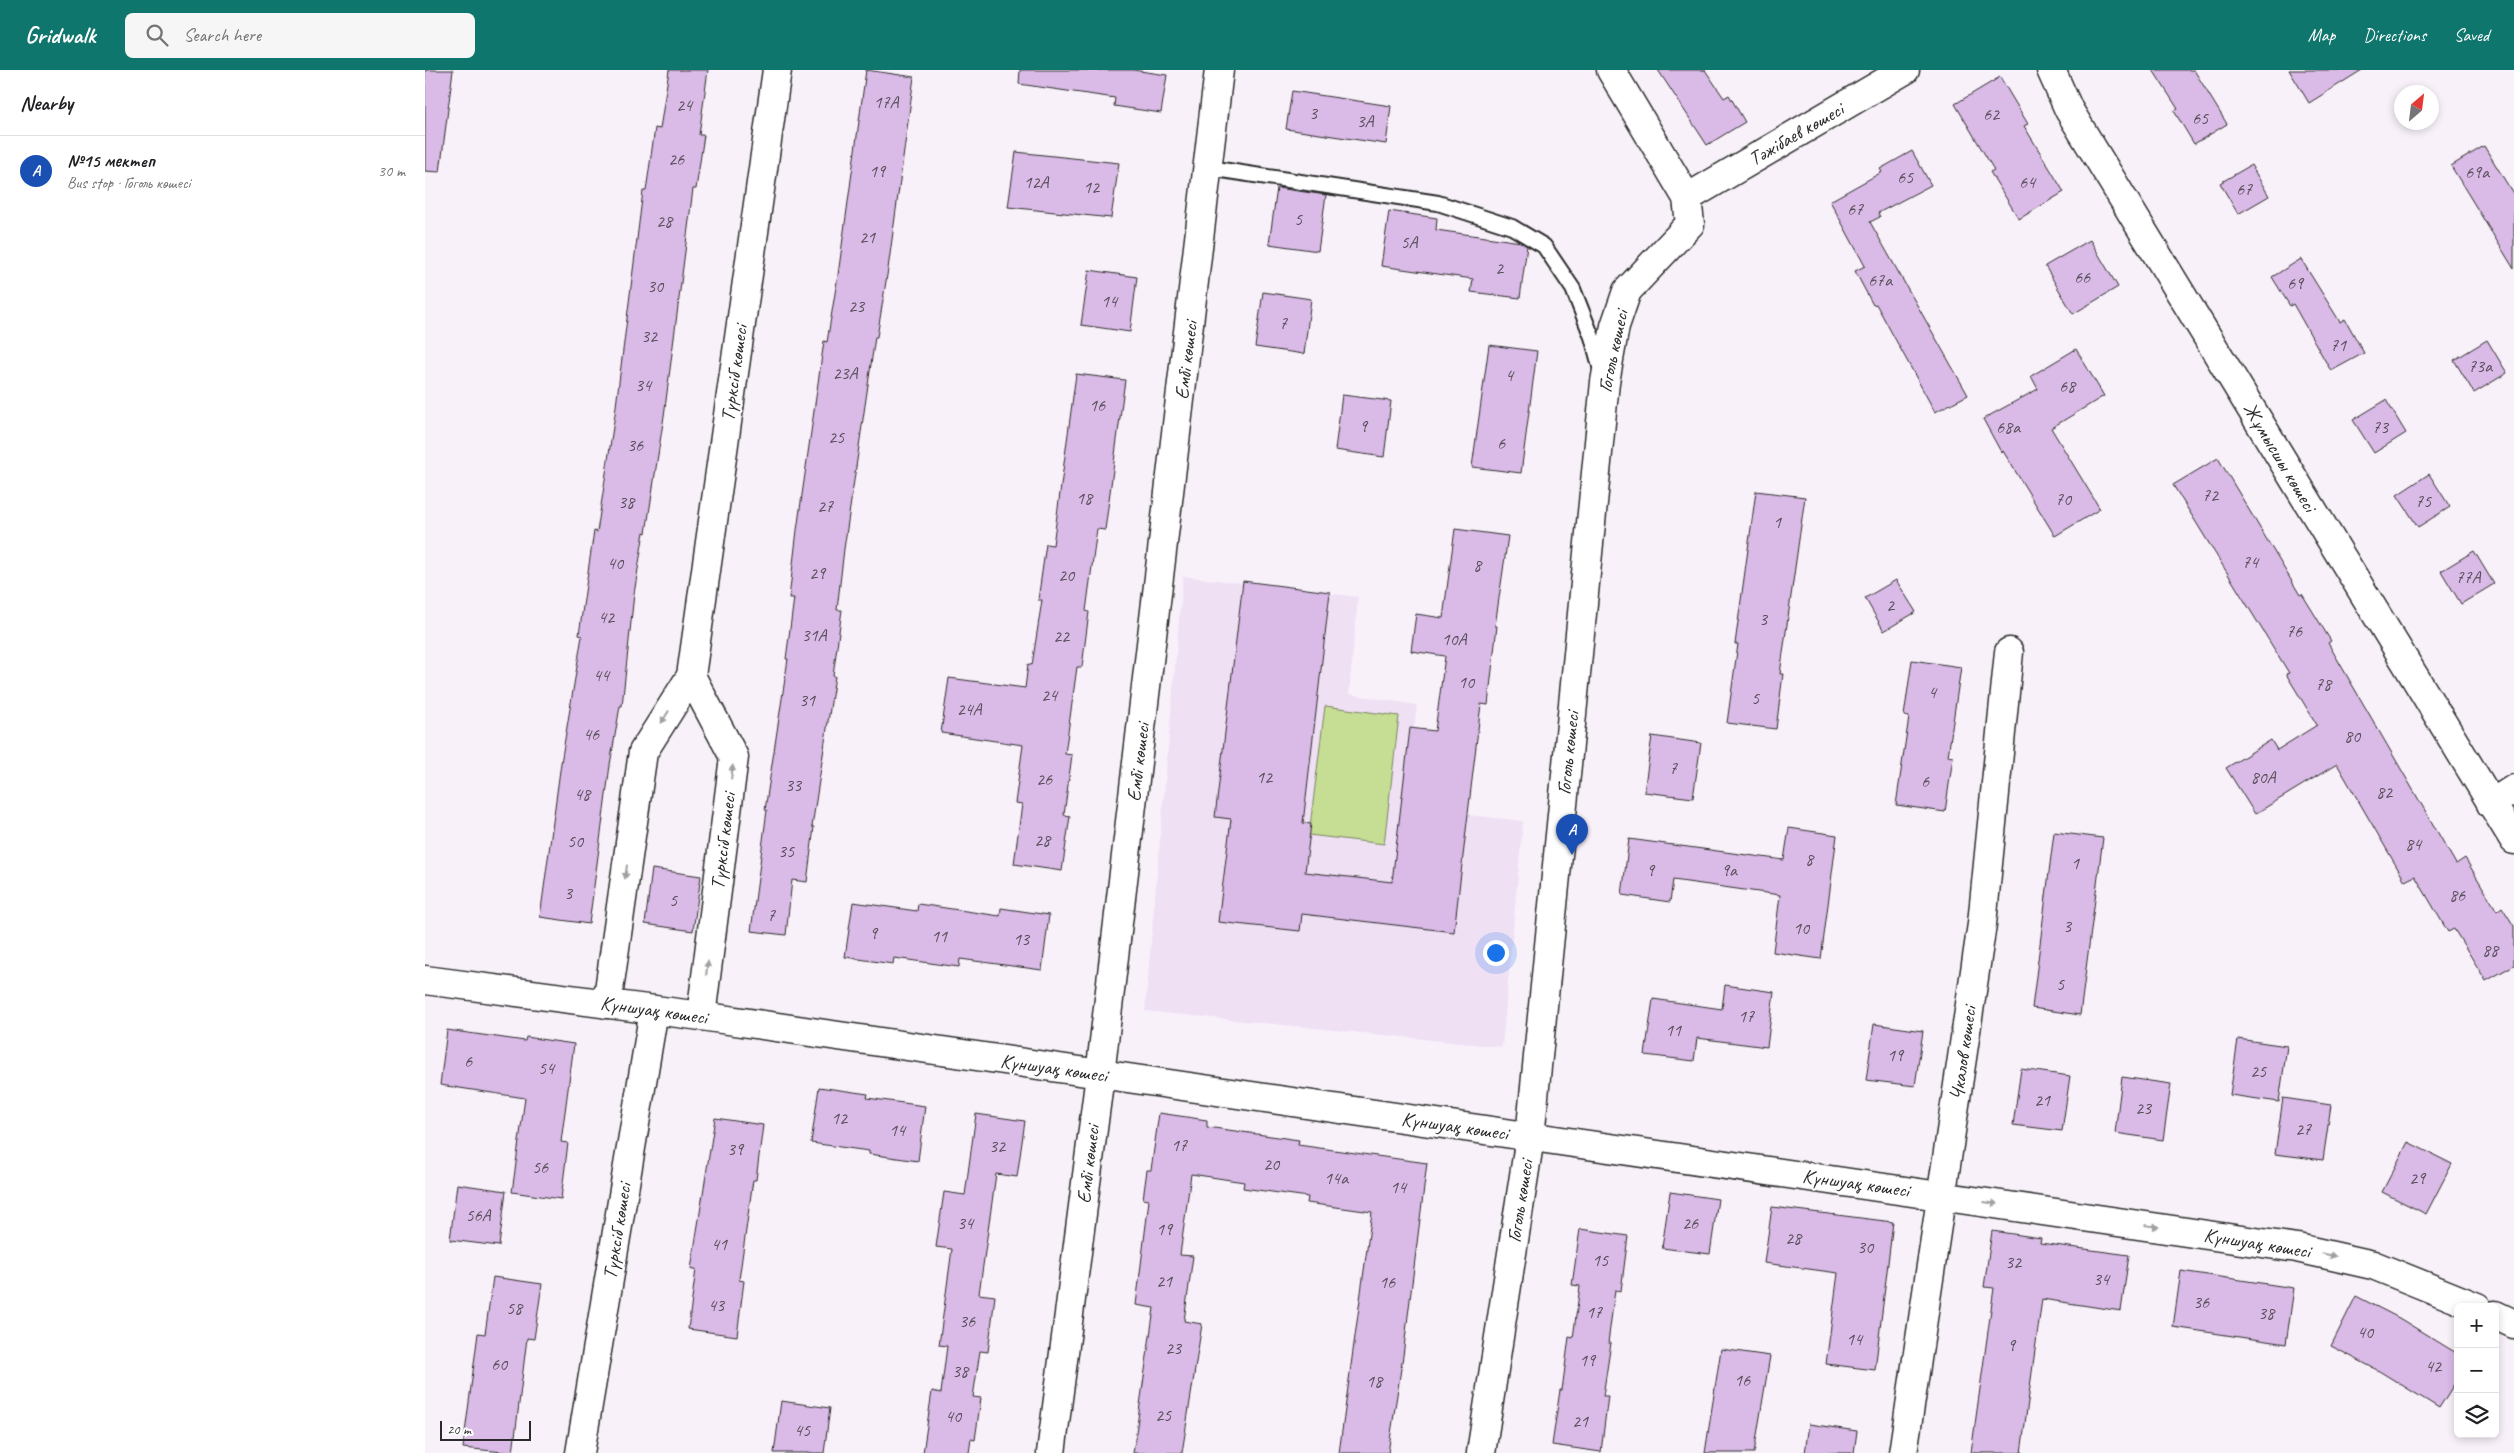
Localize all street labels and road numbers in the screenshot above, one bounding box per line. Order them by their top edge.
street label: Тәжібаев көшесі [1744,96,1850,171]
street label: Гоголь көшесі [1592,305,1634,394]
street label: Ембі көшесі [1169,317,1203,401]
street label: Түрксіб көшесі [715,321,753,423]
street label: Жұмысшы көшесі [2238,398,2324,518]
street label: Гоголь көшесі [1551,708,1585,796]
street label: Ембі көшесі [1121,719,1155,803]
street label: Түрксіб көшесі [705,789,742,891]
street label: Күншуақ көшесі [599,990,711,1030]
street label: Чкалов көшесі [1944,1002,1982,1101]
street label: Күншуақ көшесі [999,1048,1111,1088]
street label: Күншуақ көшесі [1400,1106,1512,1146]
street label: Ембі көшесі [1071,1121,1105,1205]
street label: Гоголь көшесі [1501,1156,1539,1244]
street label: Күншуақ көшесі [1801,1163,1913,1203]
street label: Түрксіб көшесі [597,1179,637,1281]
street label: Күншуақ көшесі [2202,1222,2314,1264]

